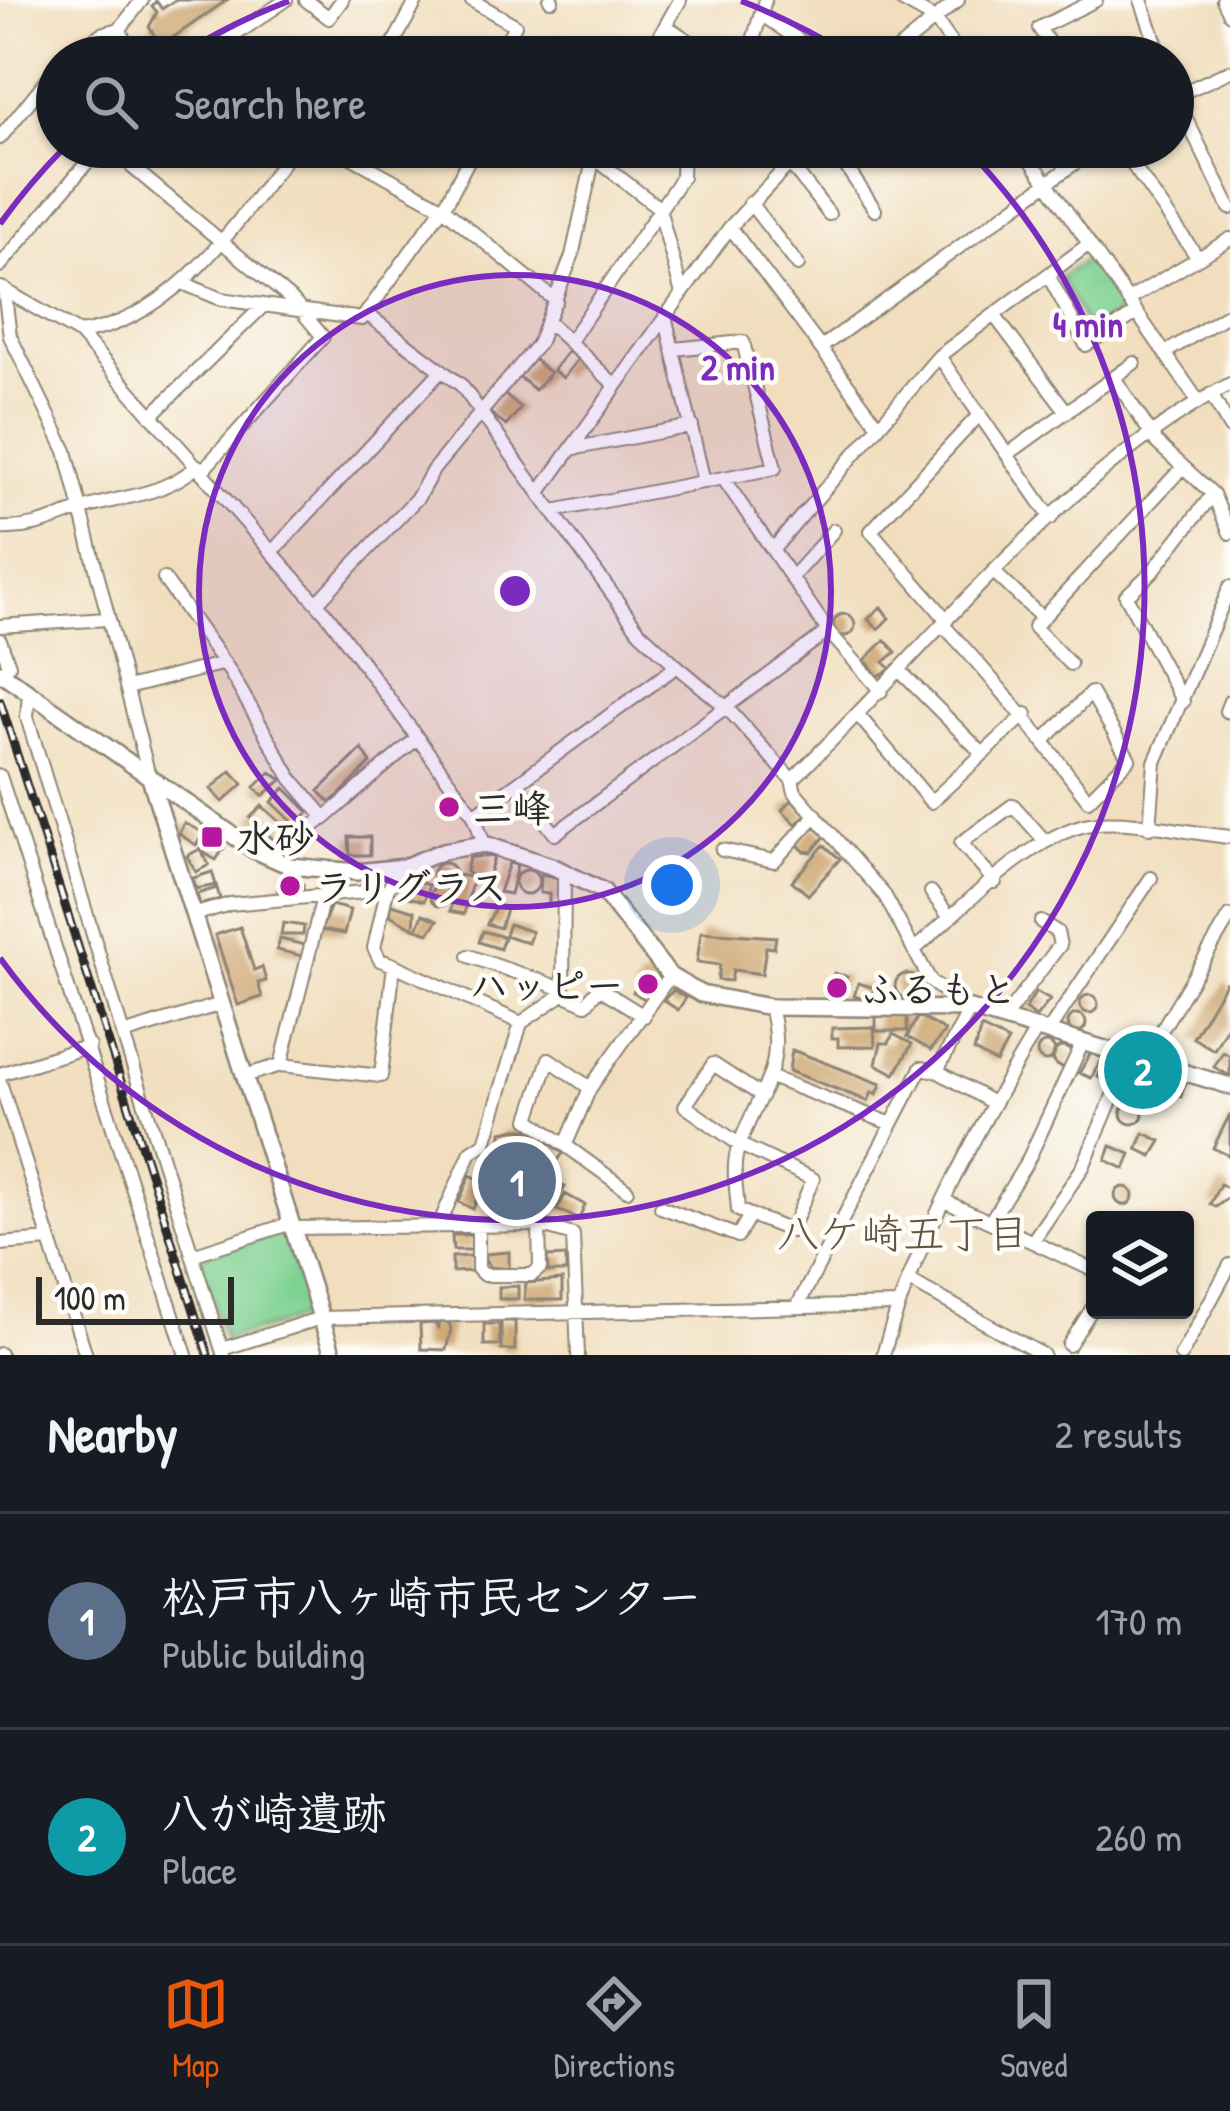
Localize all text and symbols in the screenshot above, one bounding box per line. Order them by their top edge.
search box [36,36,1194,168]
icon: search [78,69,144,135]
text: Search here [174,72,366,133]
text: 4 min [1053,299,1123,348]
text: 2 min [701,342,775,391]
centre of rings [494,570,536,612]
place label: 三峰 [473,781,551,834]
marker: 三峰 [436,794,462,820]
place label: 水砂 [236,811,314,864]
marker: 水砂 [199,824,225,850]
your location [642,855,702,915]
place label: ラリグラス [314,860,507,913]
marker: ラリグラス [277,873,303,899]
place label: ハッピー [470,958,624,1011]
place label: ふるもと [861,962,1017,1015]
marker: ハッピー [635,971,661,997]
marker: ふるもと [824,975,850,1001]
pin: 2 [1104,1025,1182,1115]
pin: 1 [478,1136,556,1226]
district label: 八ケ崎五丁目 [777,1204,1029,1261]
map controls [1086,1211,1194,1319]
button: layers [1086,1211,1194,1319]
scale bar [36,1271,234,1324]
text: 100 m [54,1276,126,1320]
text: Nearby [48,1399,178,1468]
text: 2 results [1055,1407,1182,1460]
text: 松戸市八ヶ崎市民センター [162,1566,702,1627]
text: 1 [80,1594,94,1647]
text: 170 m [1096,1594,1182,1647]
text: Public building [162,1627,365,1680]
text: 八が崎遺跡 [162,1782,387,1843]
text: 2 [78,1810,96,1863]
text: 260 m [1095,1810,1182,1863]
text: Place [162,1843,237,1896]
tab: Map [163,1971,229,2087]
tab: Directions [554,1971,675,2087]
tab: Saved [1000,1971,1067,2087]

